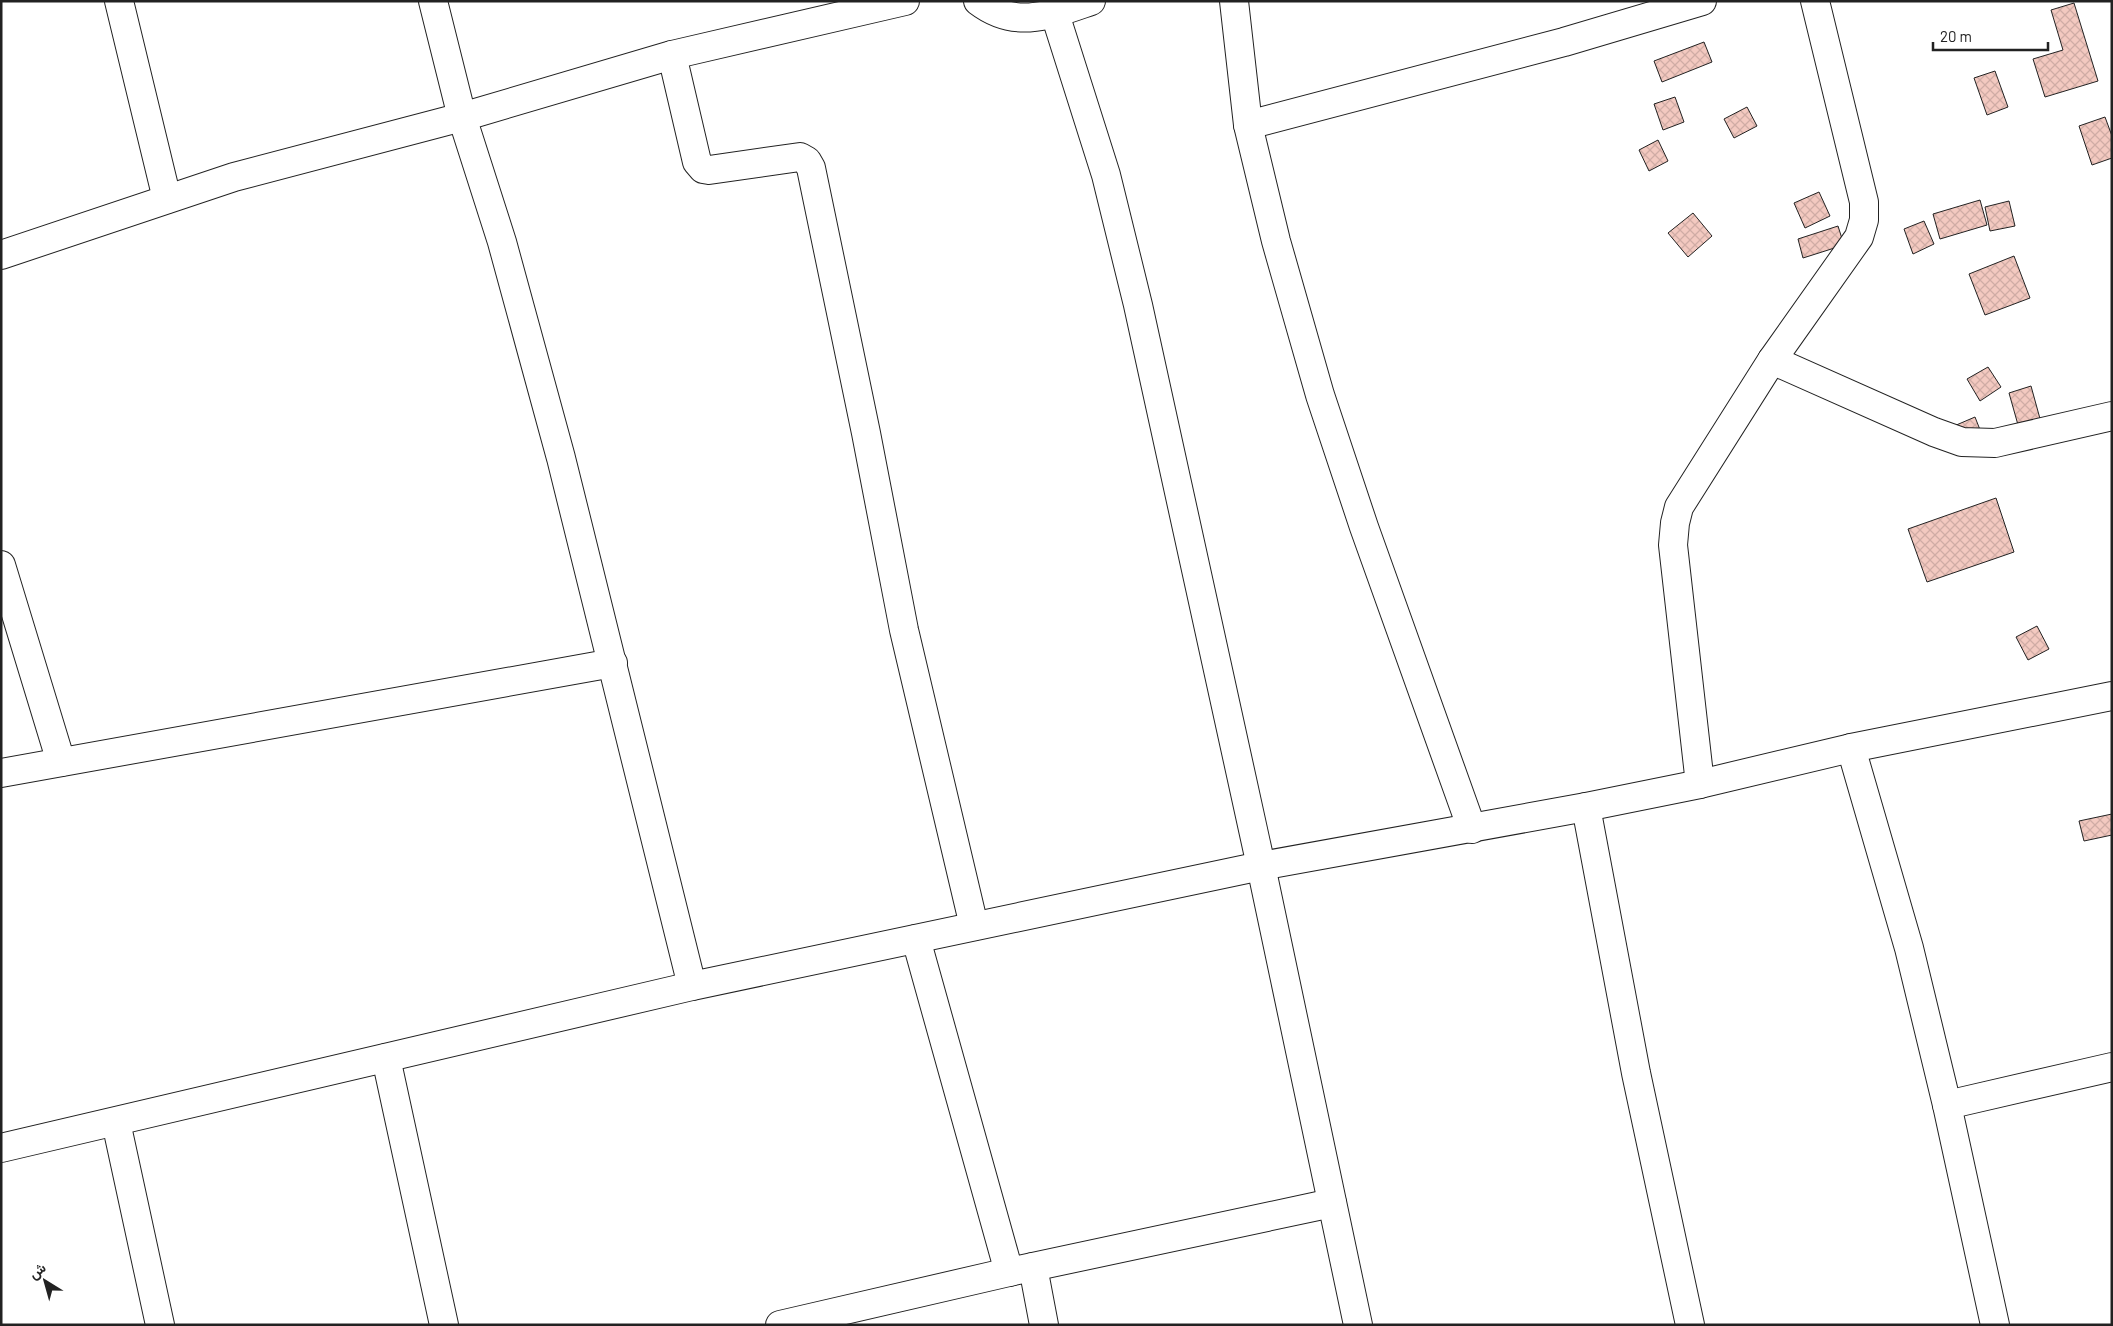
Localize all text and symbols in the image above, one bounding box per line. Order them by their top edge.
scale bar [1933,20,2048,52]
text: 20 m [1940,27,1972,45]
north arrow [20,1256,70,1306]
text: ش [25,1258,49,1283]

